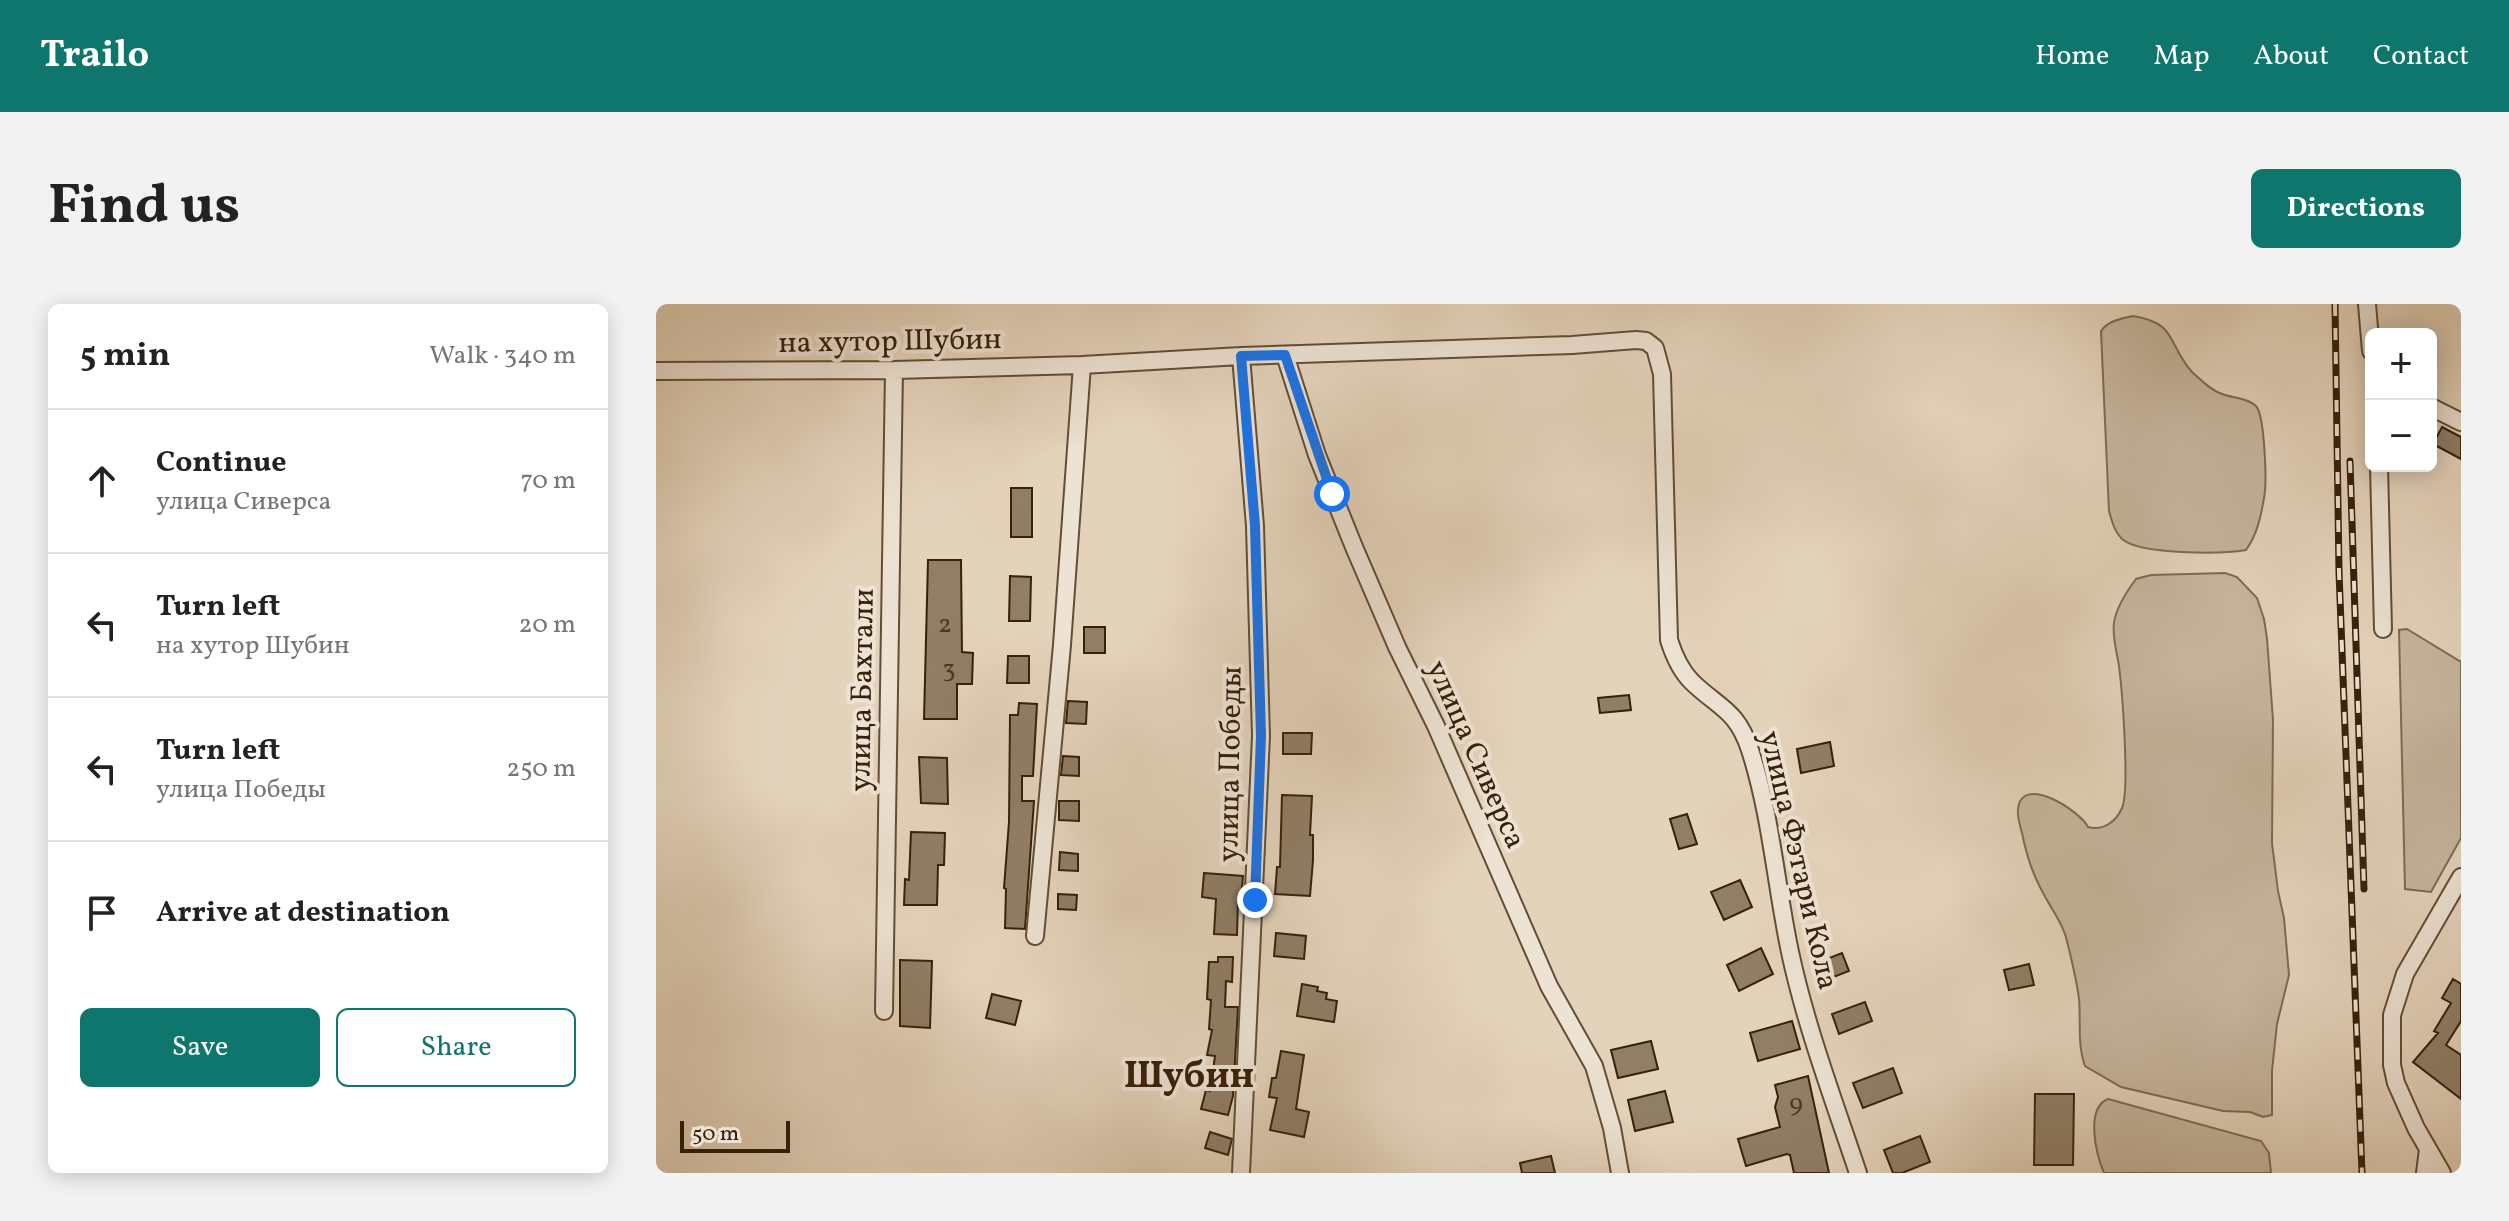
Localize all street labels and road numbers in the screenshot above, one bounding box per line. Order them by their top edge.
street label: на хутор Шубин [778,319,1002,365]
street label: улица Бахтали [840,588,886,792]
street label: улица Сиверса [1415,654,1536,856]
street label: улица Победы [1208,666,1254,862]
street label: улица Фэтари Кола [1748,727,1848,994]

